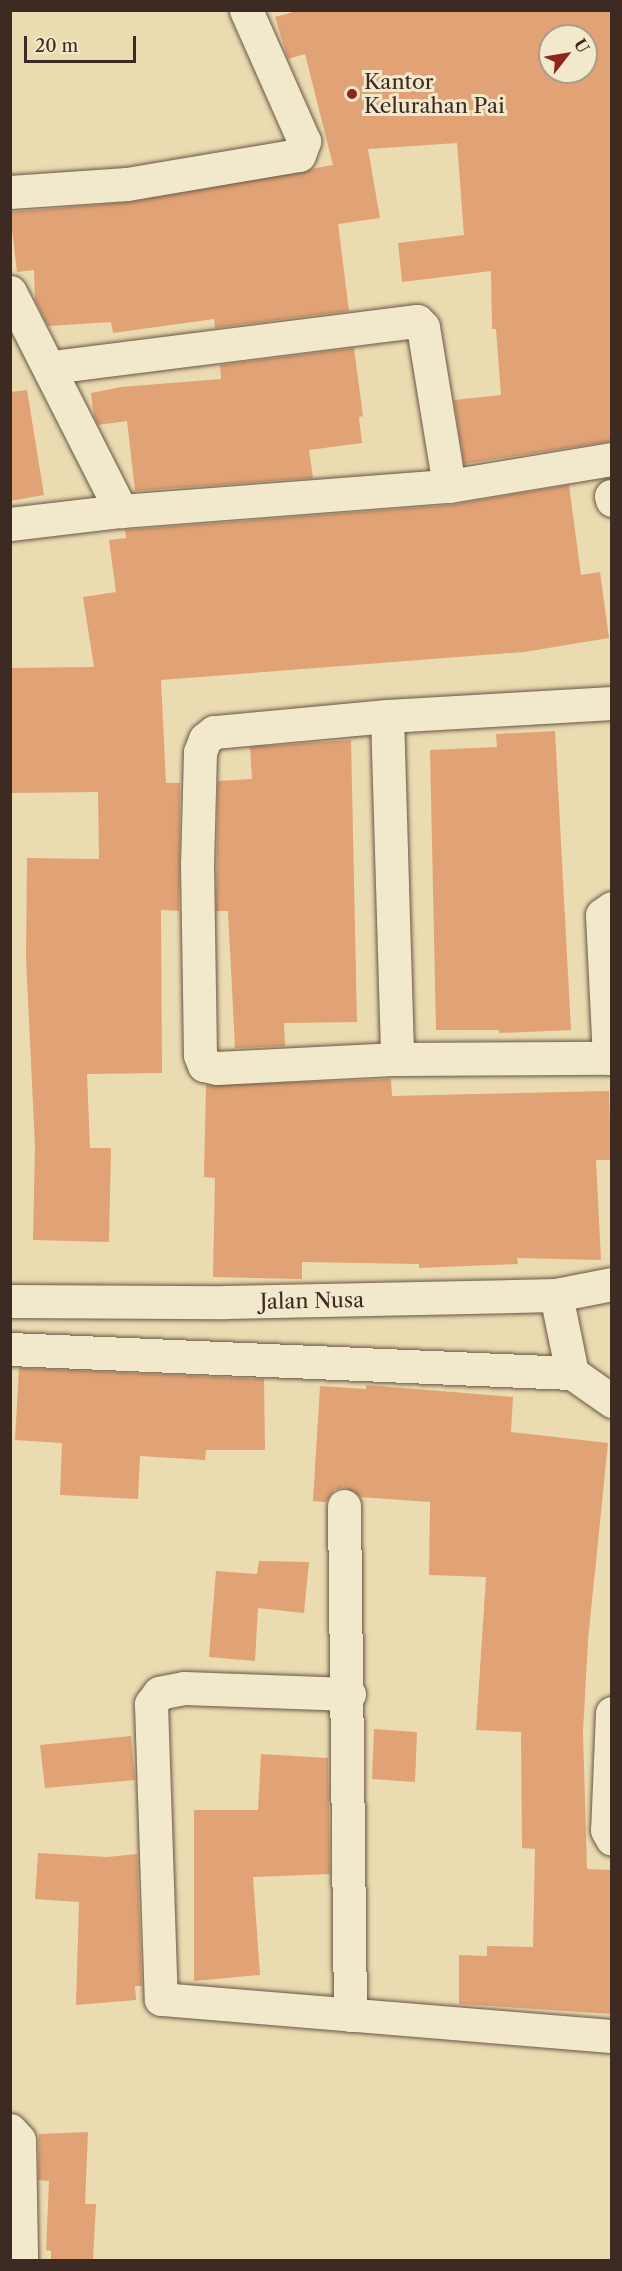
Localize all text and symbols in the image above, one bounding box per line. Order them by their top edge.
scale bar [27,24,140,62]
north arrow [538,24,598,84]
text: 20 m [35,35,78,57]
text: U [570,35,594,56]
place label: Kantor Kelurahan Pai [364,69,505,119]
marker: Kantor Kelurahan Pai [345,87,359,101]
street label: Jalan Nusa [260,1287,364,1315]

